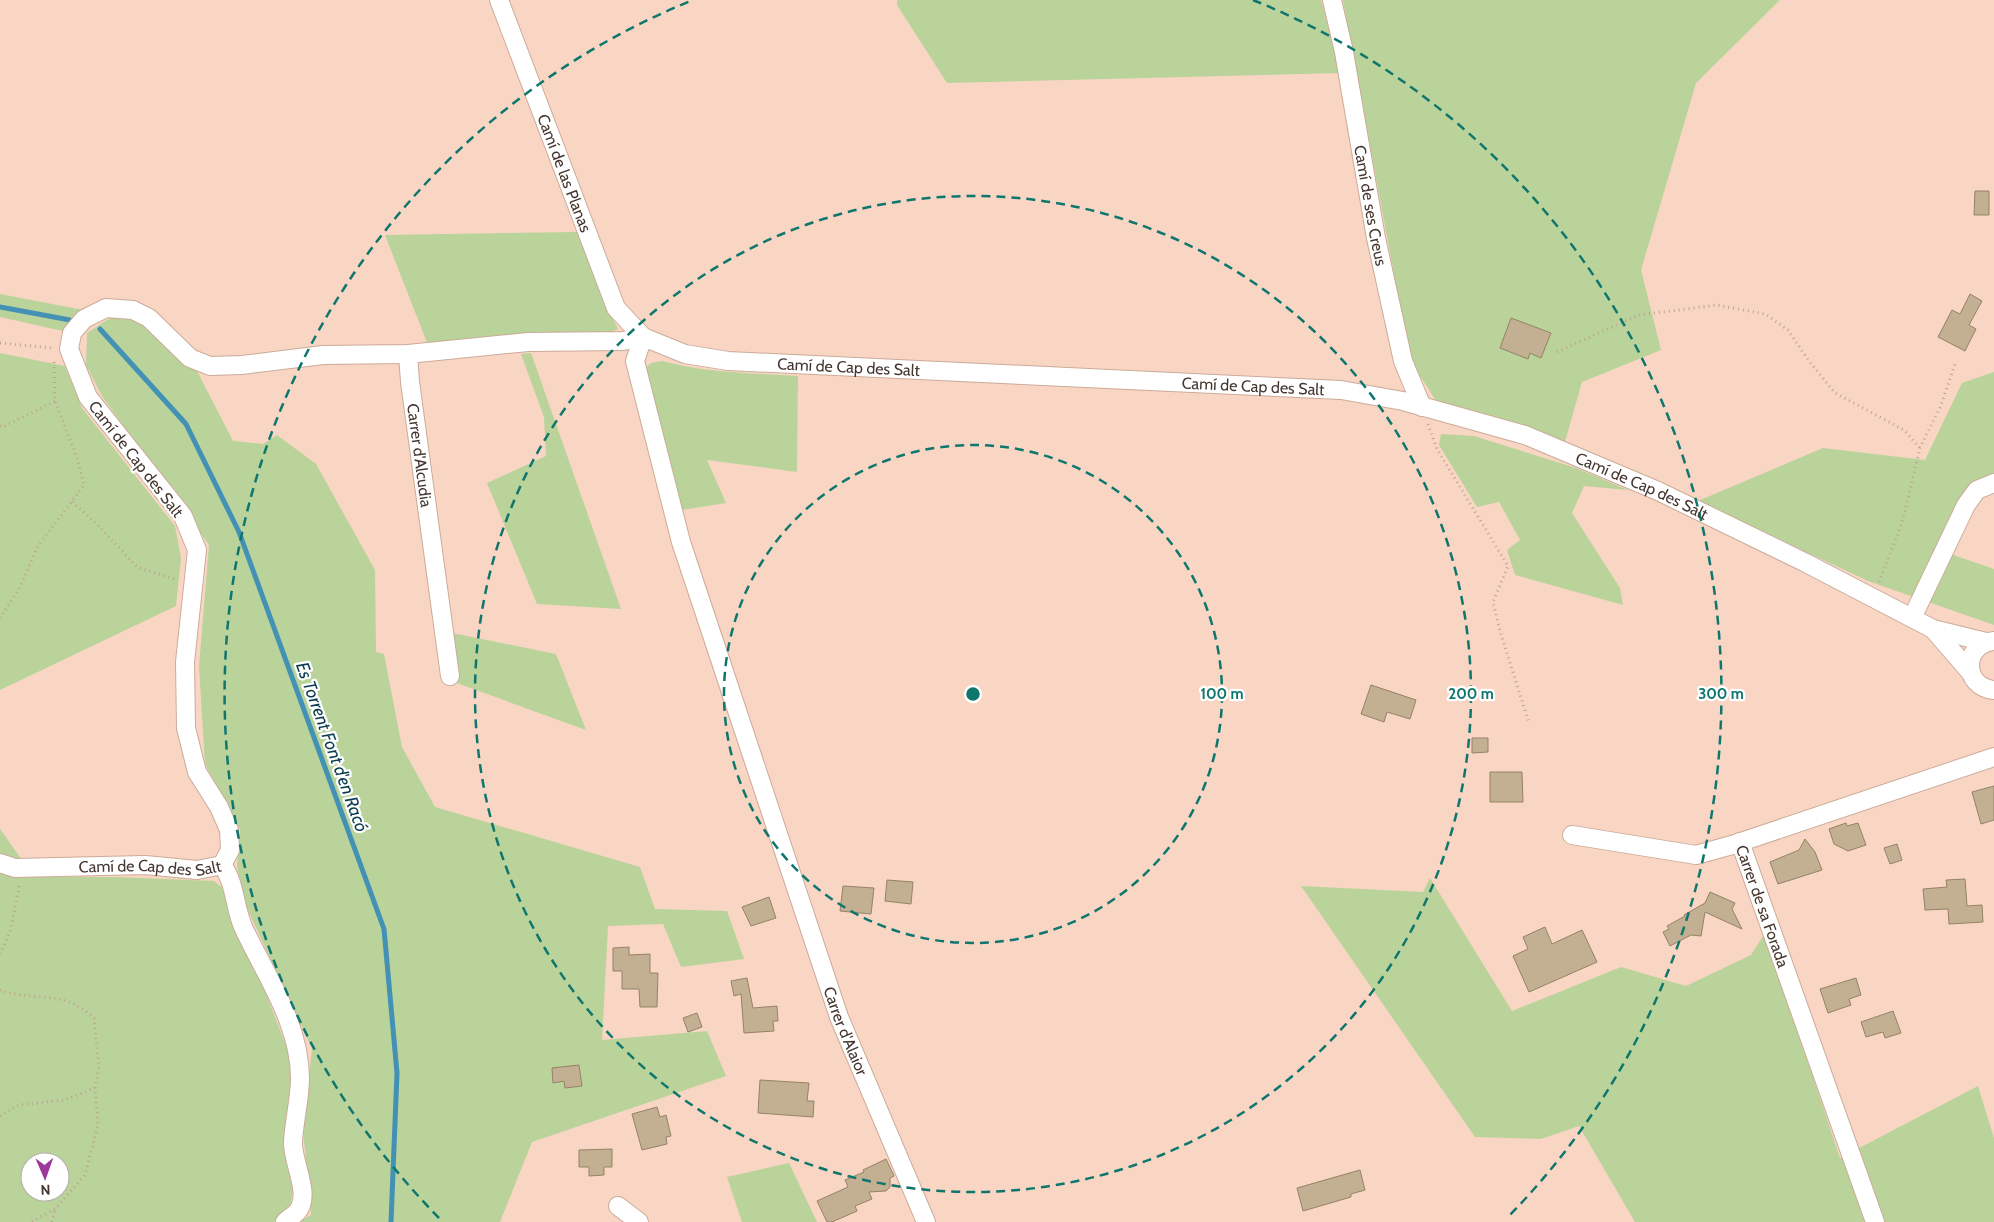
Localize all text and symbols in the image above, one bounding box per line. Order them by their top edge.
street label: Camí de las Planas [534,111,596,235]
street label: Camí de ses Creus [1351,144,1391,268]
street label: Camí de Cap des Salt [777,354,921,380]
street label: Camí de Cap des Salt [1181,373,1326,399]
street label: Camí de Cap des Salt [85,397,188,522]
street label: Carrer d'Alcudia [404,402,436,509]
street label: Camí de Cap des Salt [1573,448,1712,524]
water label: Es Torrent Font d'en Racó [291,659,373,835]
centre of rings [964,685,982,703]
text: 100 m [1200,685,1244,703]
text: 200 m [1448,685,1494,703]
text: 300 m [1698,685,1744,703]
street label: Carrer de sa Forada [1732,842,1793,970]
street label: Camí de Cap des Salt [79,855,223,880]
street label: Carrer d'Alaior [820,984,872,1079]
north arrow [20,1152,70,1202]
text: N [40,1181,51,1199]

